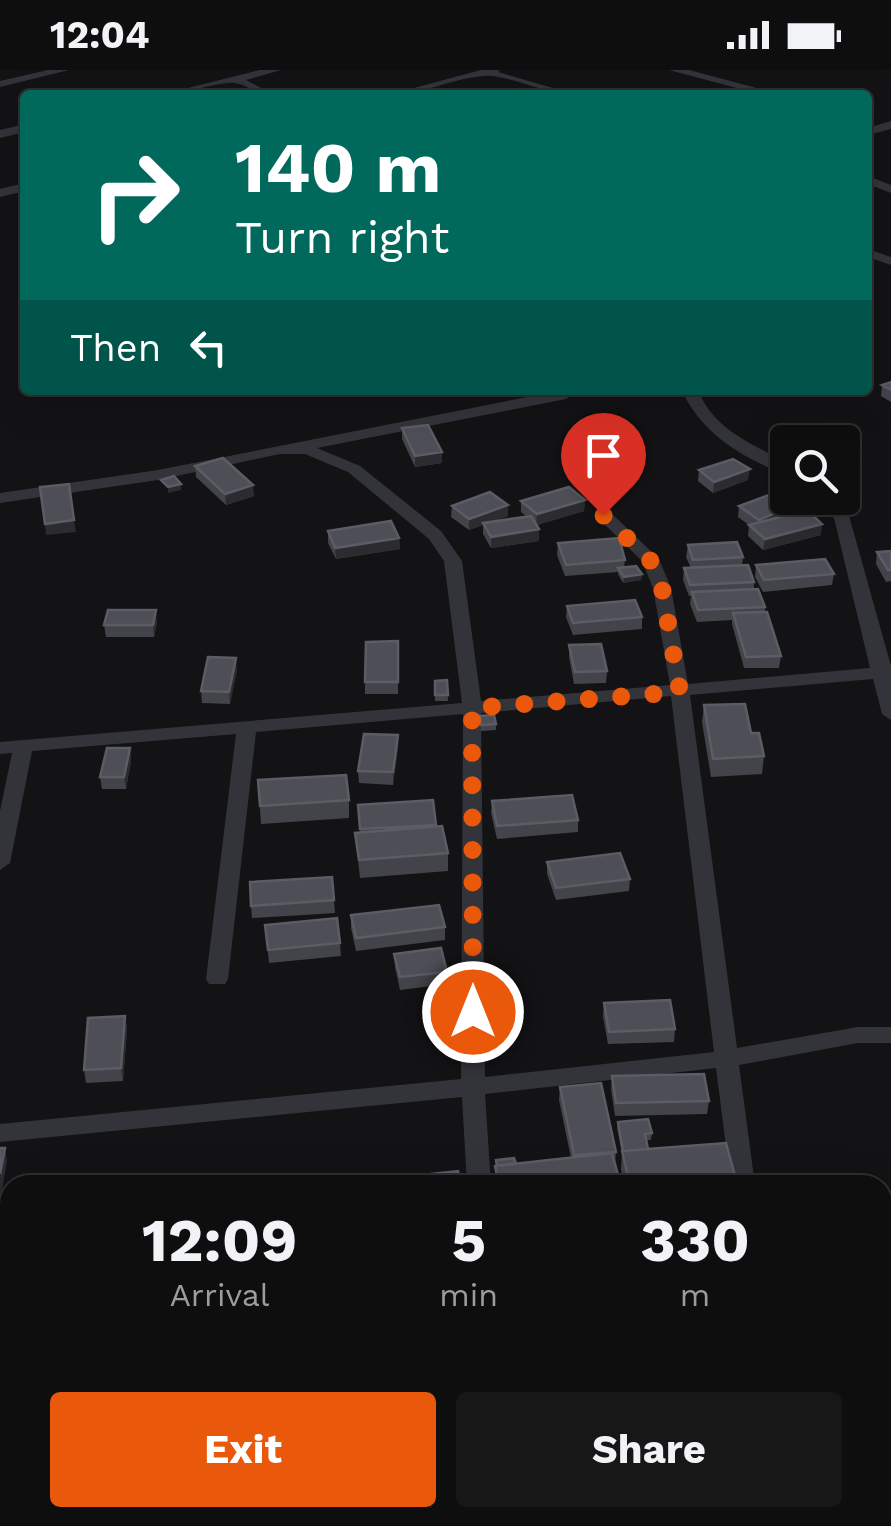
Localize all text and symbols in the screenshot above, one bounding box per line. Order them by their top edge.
text: 12:04 [50,13,150,57]
text: 140 m [235,127,441,209]
icon: right [70,130,200,260]
text: Turn right [235,211,449,264]
icon: left [181,320,236,375]
text: Then [70,326,161,370]
pin [561,413,646,516]
map controls [770,425,860,515]
button: search [770,425,860,515]
icon: arrive [576,428,631,483]
position arrow [421,960,525,1064]
text: 12:09 [142,1205,297,1276]
text: 5 [451,1205,486,1276]
text: 330 [640,1205,750,1276]
text: Arrival [170,1276,270,1314]
text: min [439,1276,498,1314]
text: m [680,1276,710,1314]
button: Exit [50,1392,436,1507]
button: Share [456,1392,842,1507]

